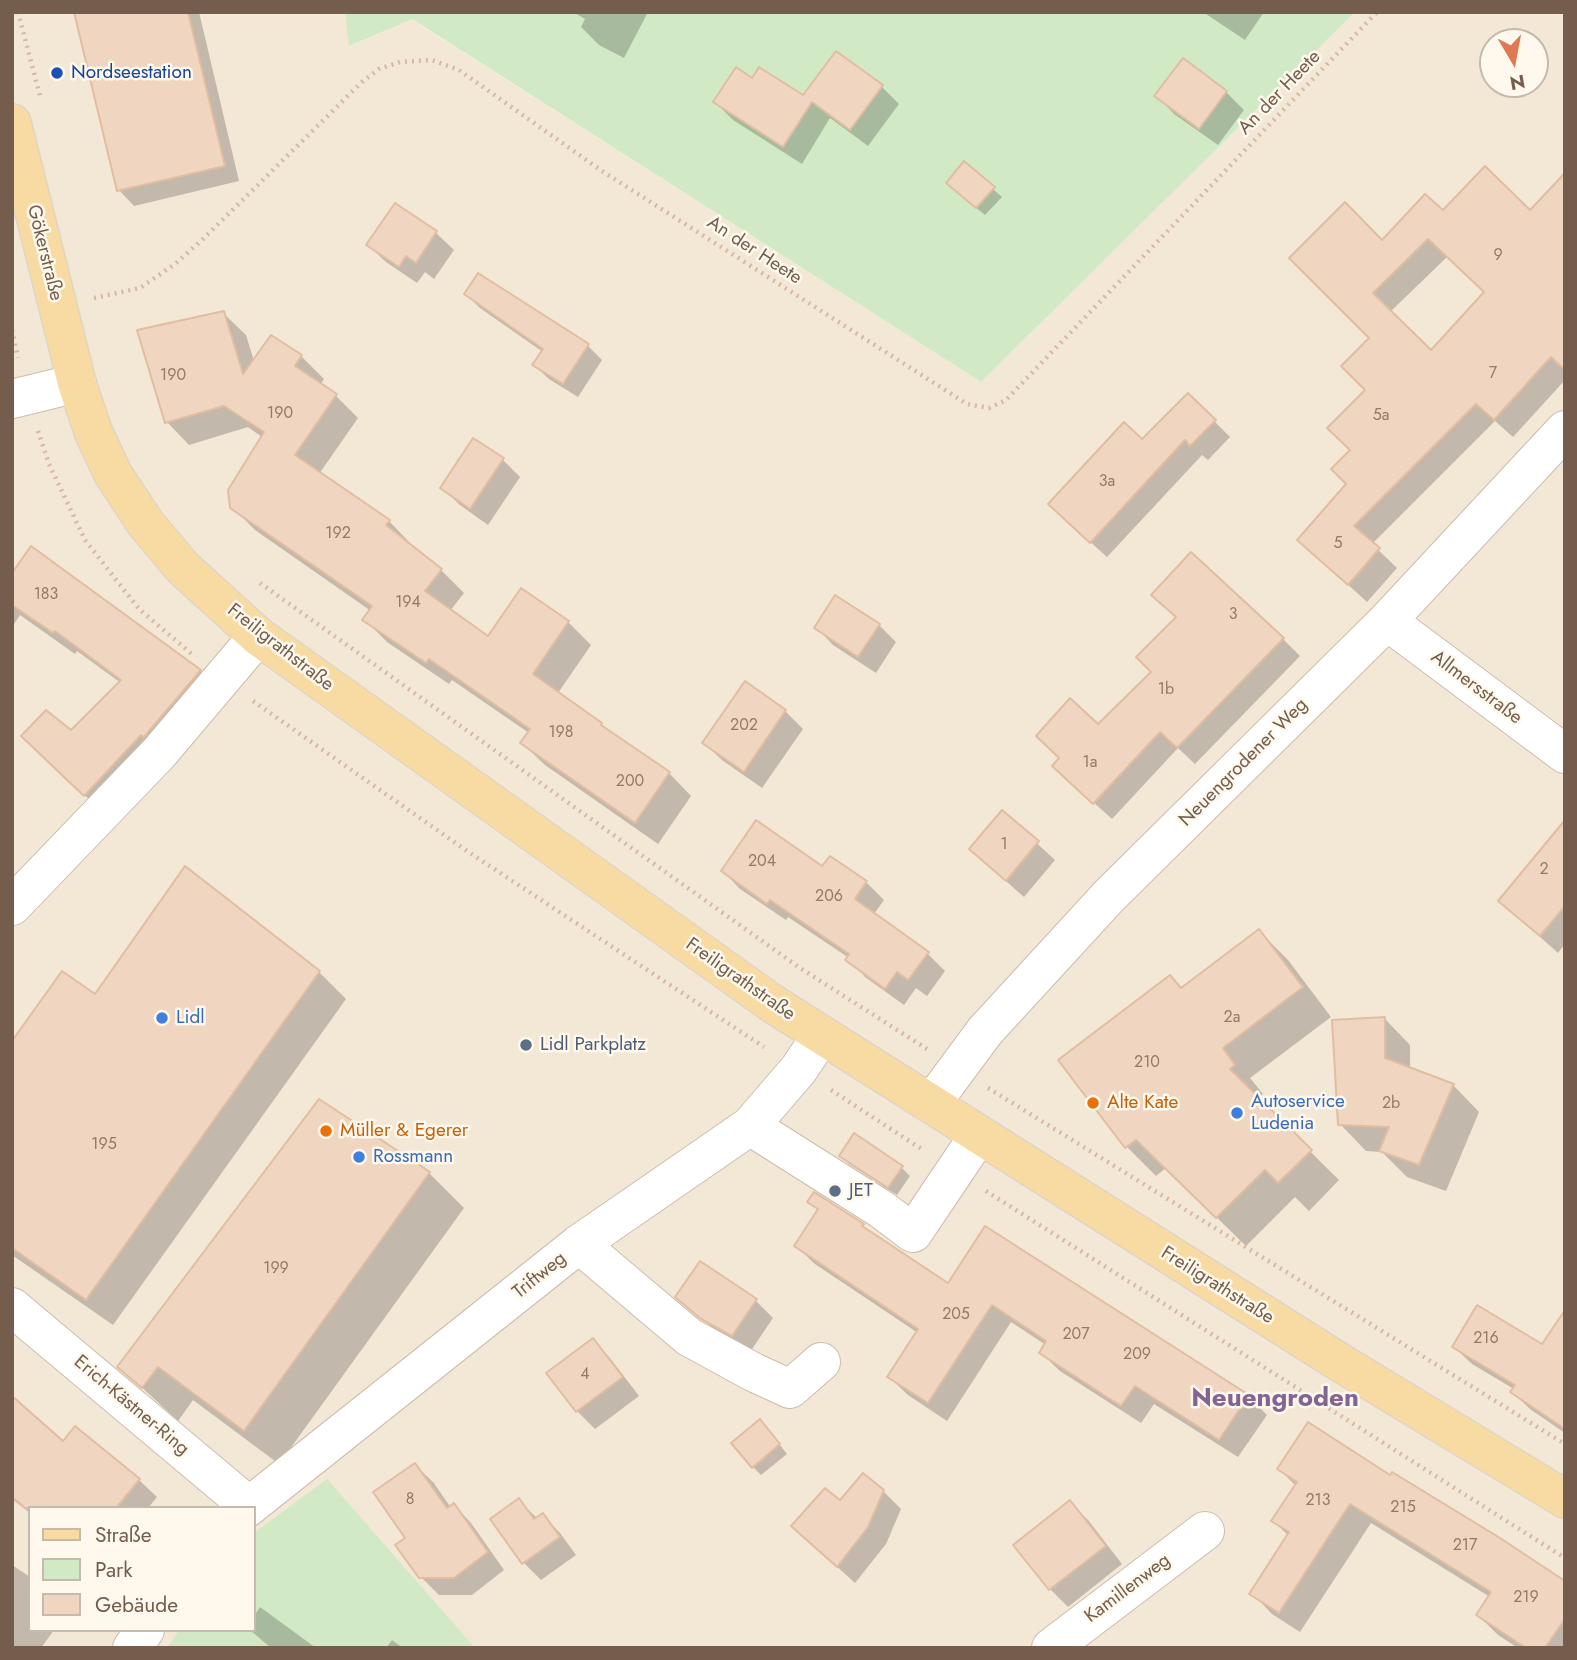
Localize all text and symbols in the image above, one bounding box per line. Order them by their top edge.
north arrow [1479,28,1549,98]
street label: An der Heete [1234,46,1326,140]
place label: Nordseestation [71,62,192,84]
marker: Nordseestation [49,65,65,81]
text: N [1508,68,1527,97]
street label: Gökerstraße [21,203,67,303]
street label: An der Heete [702,212,806,290]
house number: 9 [1493,246,1503,266]
house number: 7 [1489,364,1497,384]
house number: 190 [160,366,186,386]
house number: 190 [267,404,293,424]
house number: 5a [1373,406,1389,426]
house number: 3a [1099,472,1115,492]
house number: 192 [325,524,351,544]
house number: 5 [1333,534,1343,554]
house number: 183 [34,585,58,605]
house number: 194 [395,593,421,613]
street label: Freiligrathstraße [222,599,338,697]
house number: 3 [1229,605,1237,625]
street label: Allmersstraße [1426,646,1526,730]
house number: 1b [1158,680,1174,700]
street label: Neuengrodener Weg [1175,694,1313,832]
house number: 202 [730,716,758,736]
house number: 198 [548,723,574,743]
house number: 1a [1083,753,1097,773]
house number: 200 [616,772,644,792]
house number: 1 [1000,835,1008,855]
house number: 204 [748,852,776,872]
house number: 2 [1539,860,1549,880]
house number: 206 [815,887,843,907]
street label: Freiligrathstraße [681,934,799,1026]
place label: Lidl [176,1007,205,1029]
house number: 2a [1224,1008,1240,1028]
marker: Lidl [154,1010,170,1026]
place label: Lidl Parkplatz [540,1034,646,1056]
marker: Lidl Parkplatz [518,1037,534,1053]
house number: 210 [1134,1053,1160,1073]
place label: Autoservice Ludenia [1251,1091,1345,1135]
place label: Alte Kate [1107,1092,1178,1114]
house number: 2b [1382,1094,1400,1114]
marker: Alte Kate [1085,1095,1101,1111]
marker: Autoservice Ludenia [1229,1105,1245,1121]
place label: Müller & Egerer [340,1120,468,1142]
marker: Müller & Egerer [318,1123,334,1139]
house number: 195 [91,1135,117,1155]
place label: Rossmann [373,1146,453,1168]
marker: Rossmann [351,1149,367,1165]
place label: JET [849,1180,873,1202]
marker: JET [827,1183,843,1199]
street label: Freiligrathstraße [1156,1242,1278,1330]
street label: Triftweg [509,1248,571,1304]
house number: 199 [263,1259,289,1279]
house number: 205 [942,1305,970,1325]
house number: 207 [1062,1325,1090,1345]
house number: 216 [1473,1329,1499,1349]
house number: 209 [1123,1345,1151,1365]
street label: Erich-Kästner-Ring [69,1351,193,1461]
house number: 4 [580,1365,590,1385]
district label: Neuengroden [1191,1384,1359,1416]
house number: 8 [406,1490,414,1510]
house number: 213 [1305,1491,1331,1511]
house number: 215 [1390,1498,1416,1518]
legend [28,1506,256,1632]
text: Straße [95,1520,152,1550]
house number: 217 [1453,1536,1477,1556]
street label: Kamillenweg [1081,1549,1175,1629]
text: Park [95,1555,132,1585]
house number: 219 [1513,1588,1539,1608]
text: Gebäude [95,1590,178,1620]

